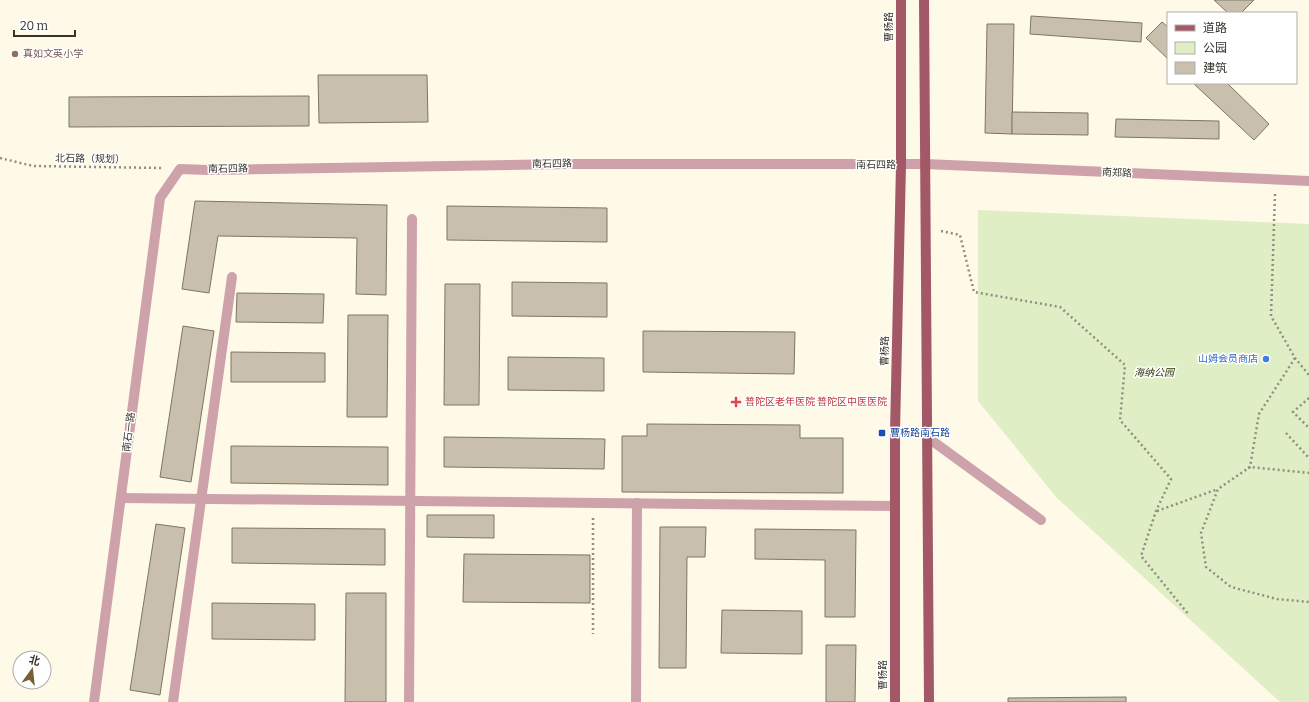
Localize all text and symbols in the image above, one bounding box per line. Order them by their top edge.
scale bar [14,12,75,38]
street label: 曹杨路 [883,12,895,42]
legend [1167,12,1297,84]
text: 20 m [20,19,49,33]
text: 道路 [1203,21,1227,35]
text: 公园 [1203,41,1227,55]
place label: 真如文英小学 [23,48,83,60]
marker: 真如文英小学 [10,49,20,59]
text: 建筑 [1203,61,1227,75]
street label: 北石路（规划） [55,152,125,166]
street label: 南石四路 [532,158,572,170]
street label: 南石四路 [856,159,896,171]
street label: 南石四路 [208,163,248,175]
street label: 南郑路 [1102,166,1132,180]
street label: 曹杨路 [879,336,891,366]
place label: 山姆会员商店 [1198,353,1258,365]
marker: 山姆会员商店 [1261,354,1271,364]
park label: 海纳公园 [1134,367,1176,379]
marker: 普陀区老年医院 普陀区中医医院 [730,396,742,408]
place label: 普陀区老年医院 普陀区中医医院 [745,396,887,408]
street label: 南石一路 [121,411,137,453]
place label: 曹杨路南石路 [890,427,950,439]
marker: 曹杨路南石路 [877,428,887,438]
north arrow [12,650,52,690]
text: 北 [27,653,41,669]
street label: 曹杨路 [877,660,889,690]

